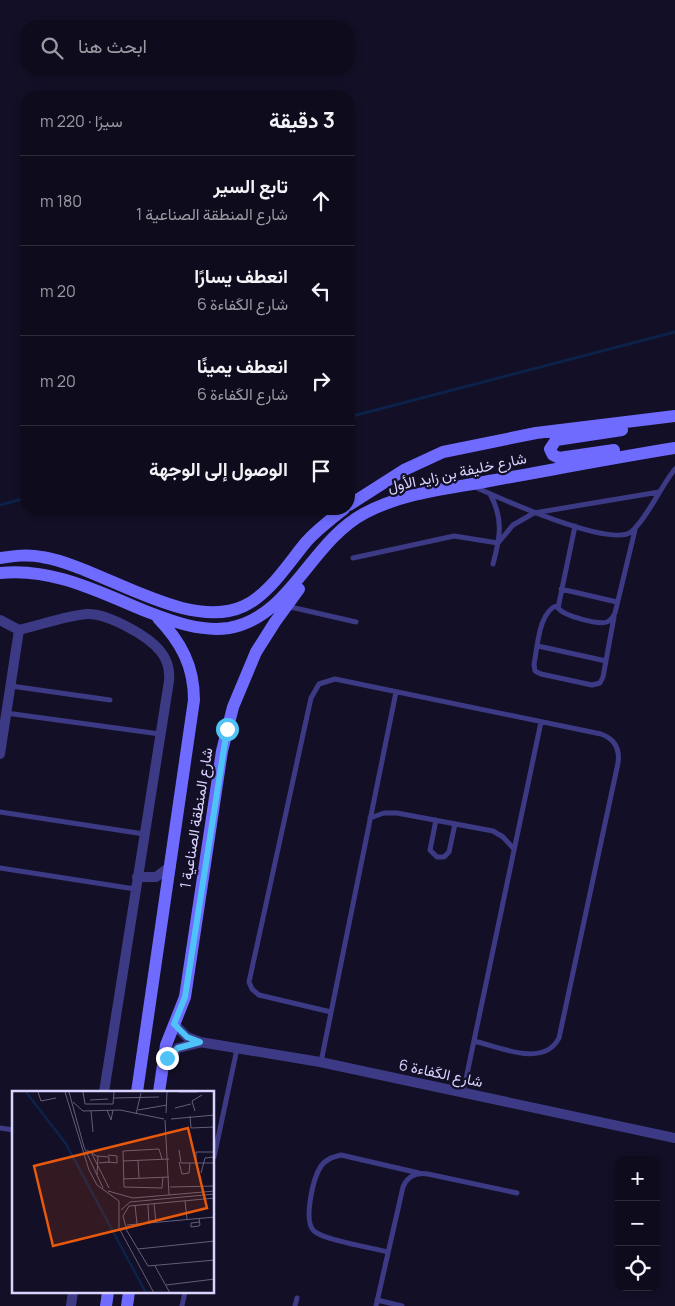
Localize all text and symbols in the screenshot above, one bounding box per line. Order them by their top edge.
search box [20,20,355,75]
text: ابحث هنا [78,33,147,59]
icon: search [38,34,66,62]
text: 3 دقيقة [269,106,335,134]
text: سيرًا · 220 m [40,110,123,132]
text: تابع السير [213,173,288,199]
icon: ahead [307,187,335,215]
text: 180 m [40,190,82,212]
text: شارع المنطقة الصناعية 1 [136,203,288,225]
text: انعطف يسارًا [194,263,288,289]
icon: left [307,277,335,305]
text: 20 m [40,280,76,302]
text: شارع الكَفاءة 6 [197,293,288,315]
text: انعطف يمينًا [197,353,288,379]
icon: right [307,367,335,395]
text: 20 m [40,370,76,392]
text: شارع الكَفاءة 6 [197,383,288,405]
street label: شارع خليفة بن زايد الأول [386,447,529,498]
text: الوصول إلى الوجهة [149,456,288,482]
icon: arrive [307,457,335,485]
route start [216,718,239,741]
street label: شارع المنطقة الصناعية 1 [174,746,219,890]
route end [156,1047,179,1070]
street label: شارع الكَفاءة 6 [397,1054,485,1093]
inset map [12,1091,215,1294]
map controls [615,1156,660,1291]
button: + [615,1156,660,1201]
button: − [615,1201,660,1246]
button: locate [615,1246,660,1291]

